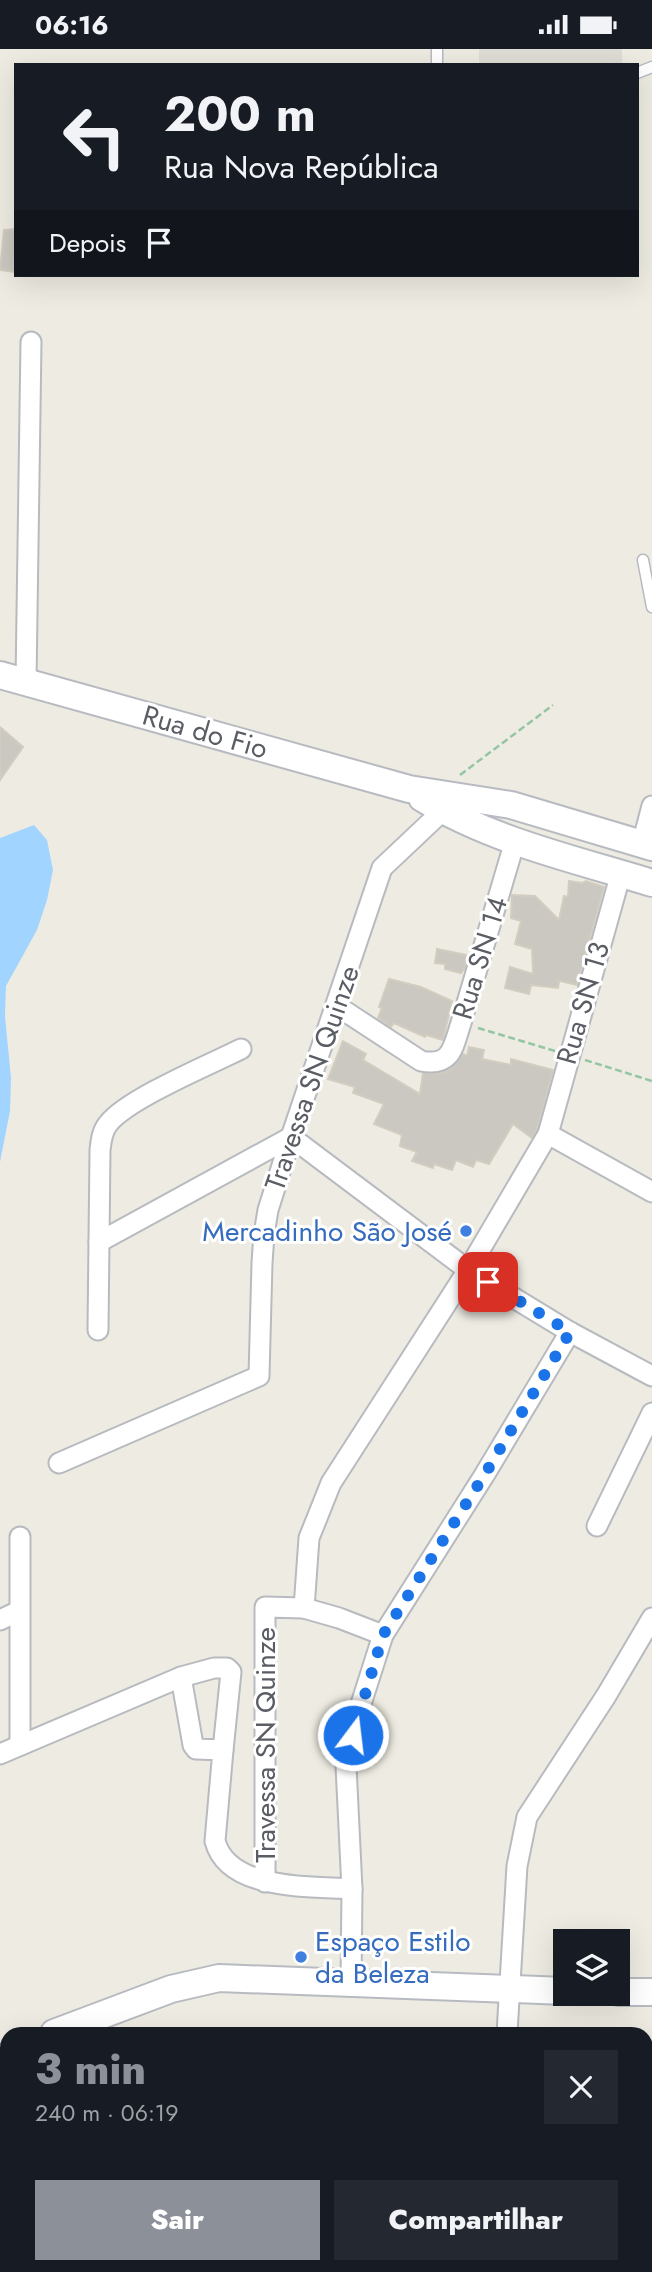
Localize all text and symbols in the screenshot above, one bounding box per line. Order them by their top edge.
text: 06:16 [35,6,109,44]
text: 200 m [164,79,316,149]
icon: left [49,91,140,182]
text: Rua Nova República [164,144,439,190]
text: Depois [49,224,126,262]
icon: arrive [140,224,178,262]
street label: Rua do Fio [138,695,272,769]
street label: Rua SN 14 [442,891,518,1025]
street label: Rua SN 13 [546,937,620,1069]
street label: Travessa SN Quinze [254,960,370,1196]
place label: Mercadinho São José [202,1211,452,1252]
marker: Mercadinho São José [458,1223,474,1239]
pin [458,1252,518,1312]
icon: arrive [469,1263,507,1301]
street label: Travessa SN Quinze [245,1627,286,1863]
position arrow [316,1698,390,1772]
place label: Espaço Estilo da Beleza [315,1921,471,1994]
map controls [553,1929,630,2006]
button: layers [553,1929,630,2006]
marker: Espaço Estilo da Beleza [293,1949,309,1965]
text: 3 min [35,2039,146,2100]
button: close [544,2050,618,2124]
text: 240 m · 06:19 [35,2096,178,2130]
button: Sair [35,2180,320,2260]
button: Compartilhar [334,2180,618,2260]

